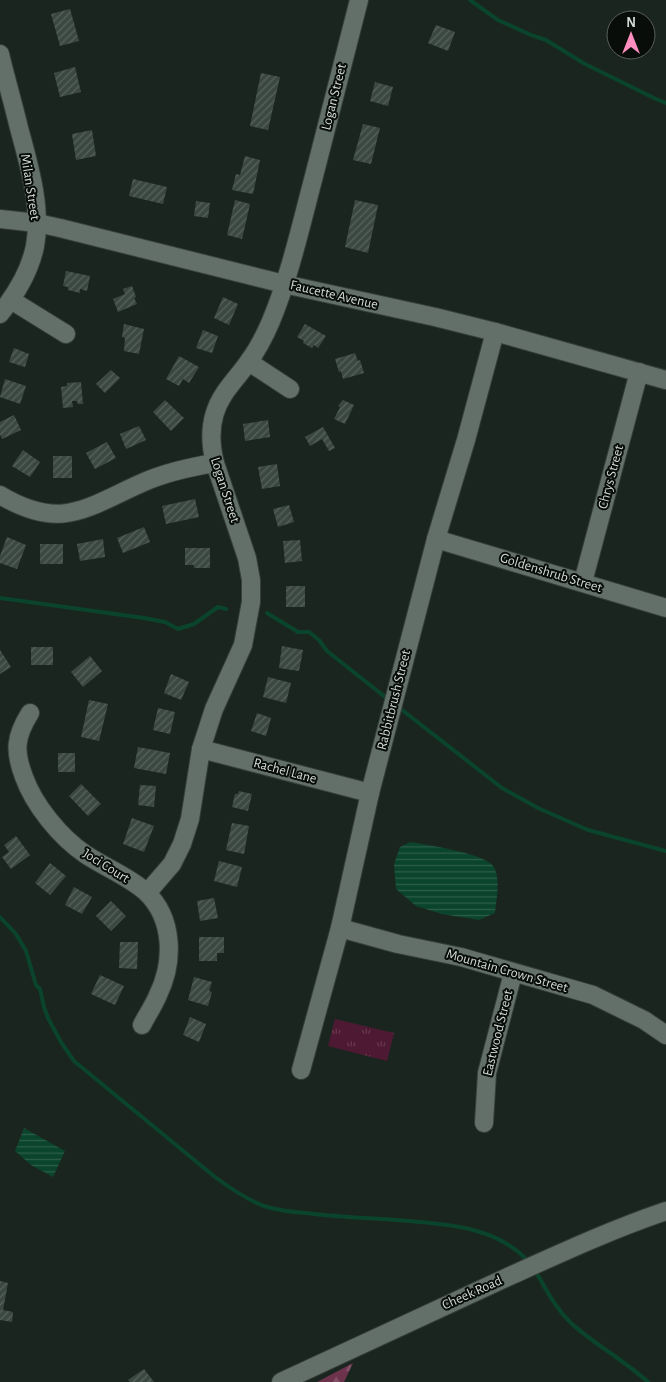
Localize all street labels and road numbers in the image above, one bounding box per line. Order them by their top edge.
street label: Logan Street [319,62,349,132]
street label: Milan Street [18,153,42,222]
street label: Faucette Avenue [289,278,379,312]
street label: Chrys Street [596,443,626,510]
street label: Logan Street [208,456,242,525]
street label: Goldenshrub Street [498,551,604,595]
street label: Rabbitbrush Street [375,648,413,751]
street label: Rachel Lane [252,756,318,786]
street label: Joci Court [80,846,132,886]
street label: Mountain Crown Street [445,947,570,995]
street label: Eastwood Street [481,988,516,1077]
street label: Cheek Road [440,1274,504,1312]

